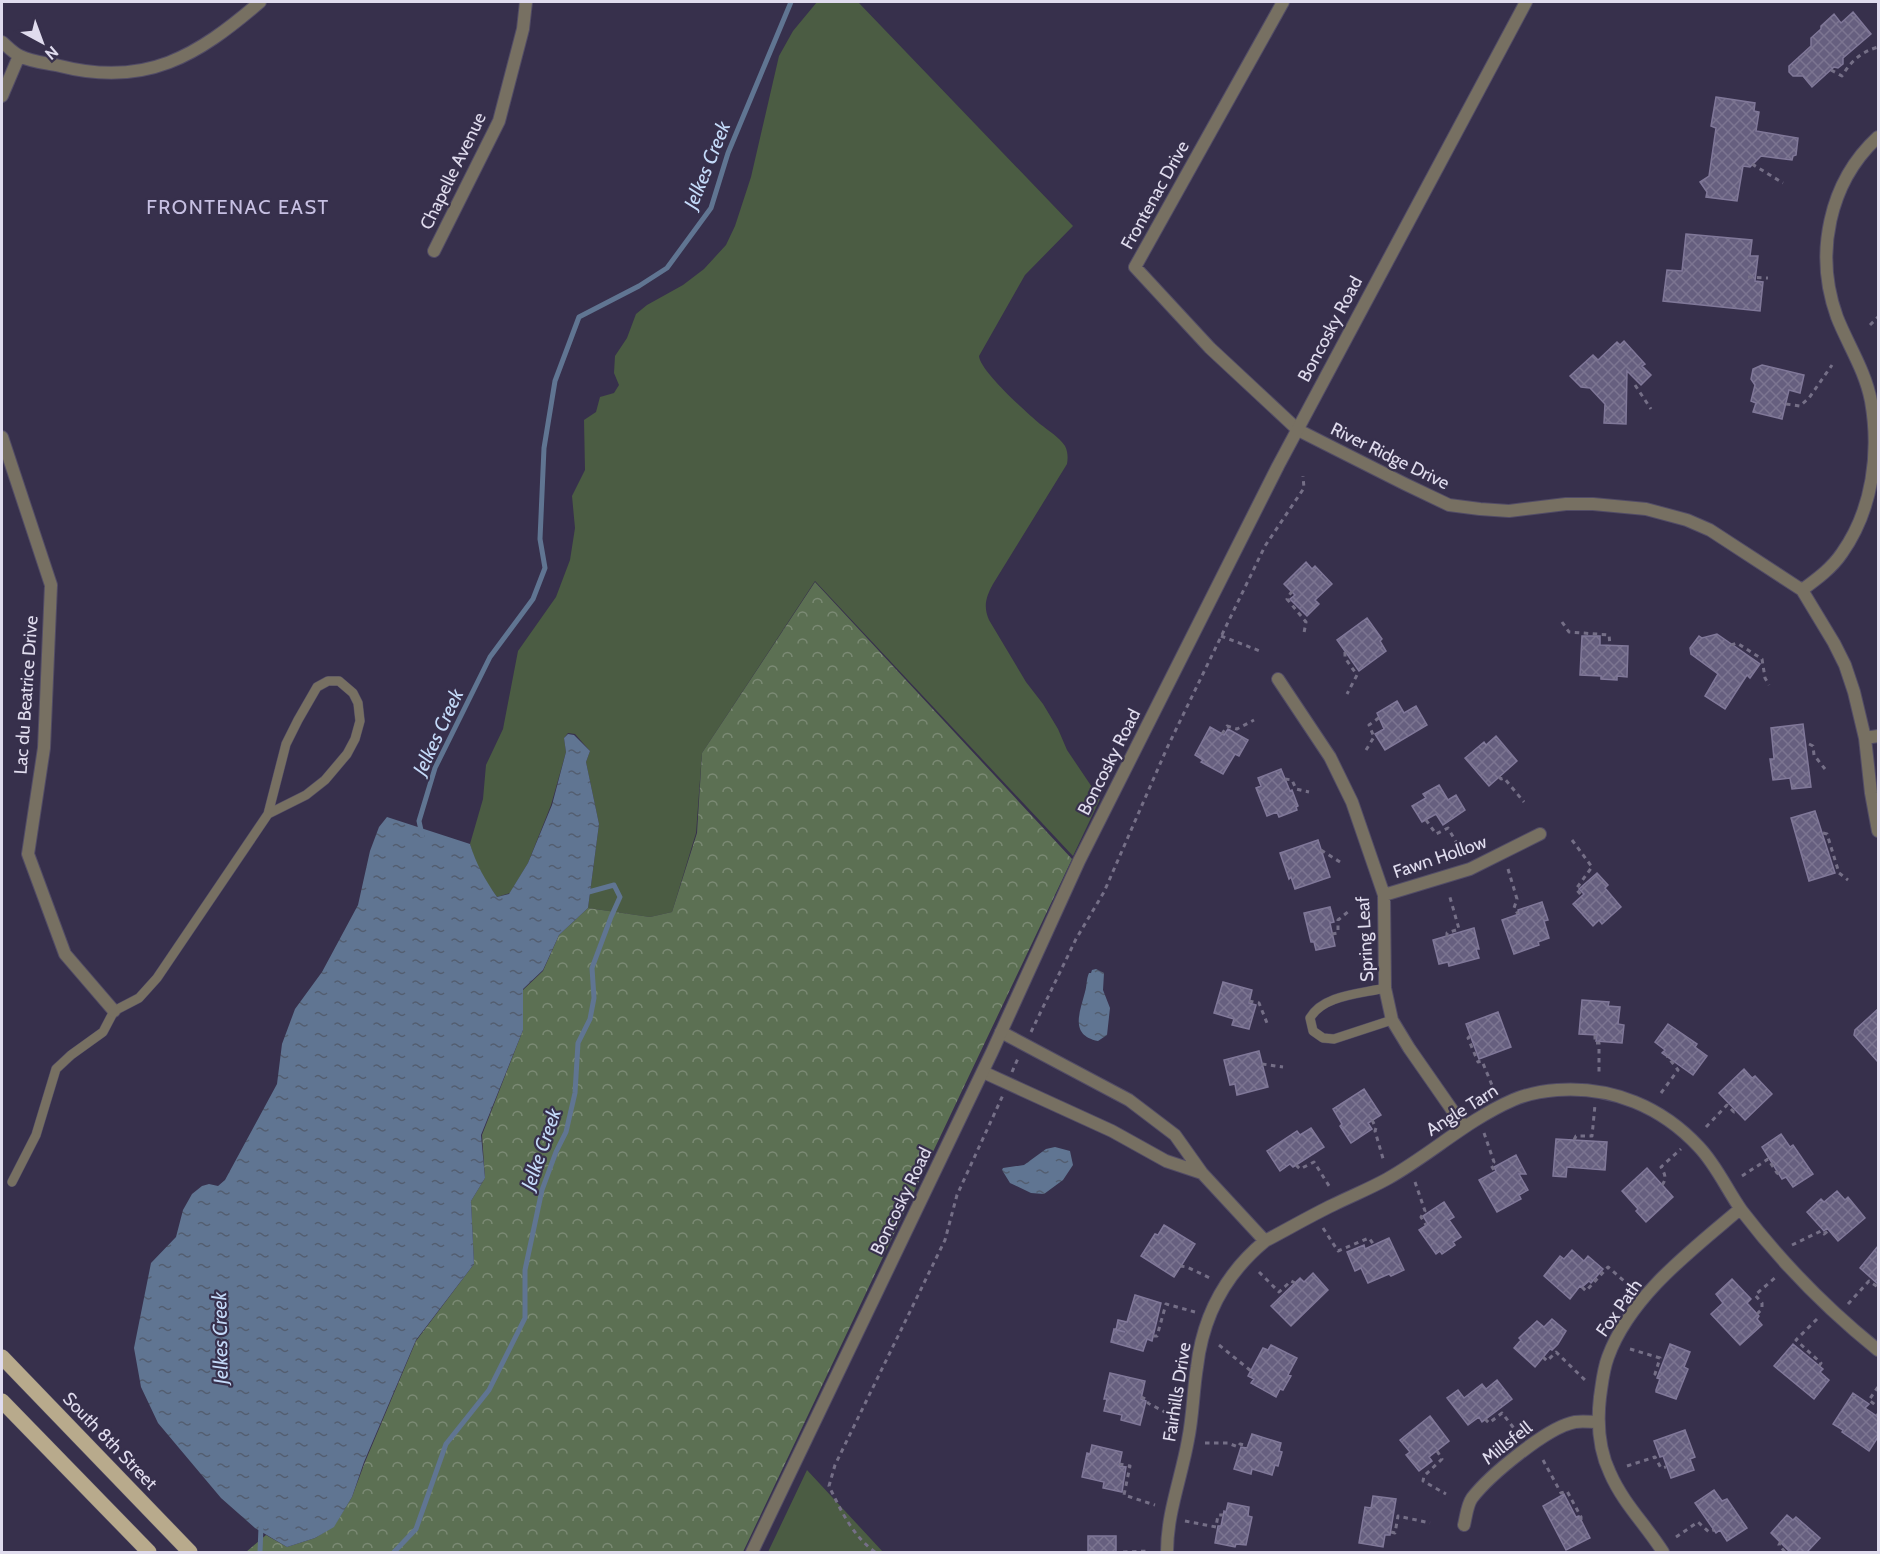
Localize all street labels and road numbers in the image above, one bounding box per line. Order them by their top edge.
street label: Chapelle Avenue [415,109,491,233]
street label: Frontenac Drive [1116,137,1194,253]
street label: Boncosky Road [1293,272,1367,386]
street label: River Ridge Drive [1327,418,1453,494]
street label: Lac du Beatrice Drive [9,615,43,775]
street label: Boncosky Road [1073,705,1145,819]
street label: Fawn Hollow [1390,831,1490,883]
street label: Spring Leaf [1352,896,1378,982]
street label: Angle Tarn [1422,1079,1502,1141]
street label: Boncosky Road [866,1144,936,1258]
street label: Fox Path [1591,1275,1647,1341]
street label: Fairhills Drive [1158,1341,1196,1443]
street label: South 8th Street [58,1388,162,1494]
street label: Millsfell [1477,1416,1537,1469]

